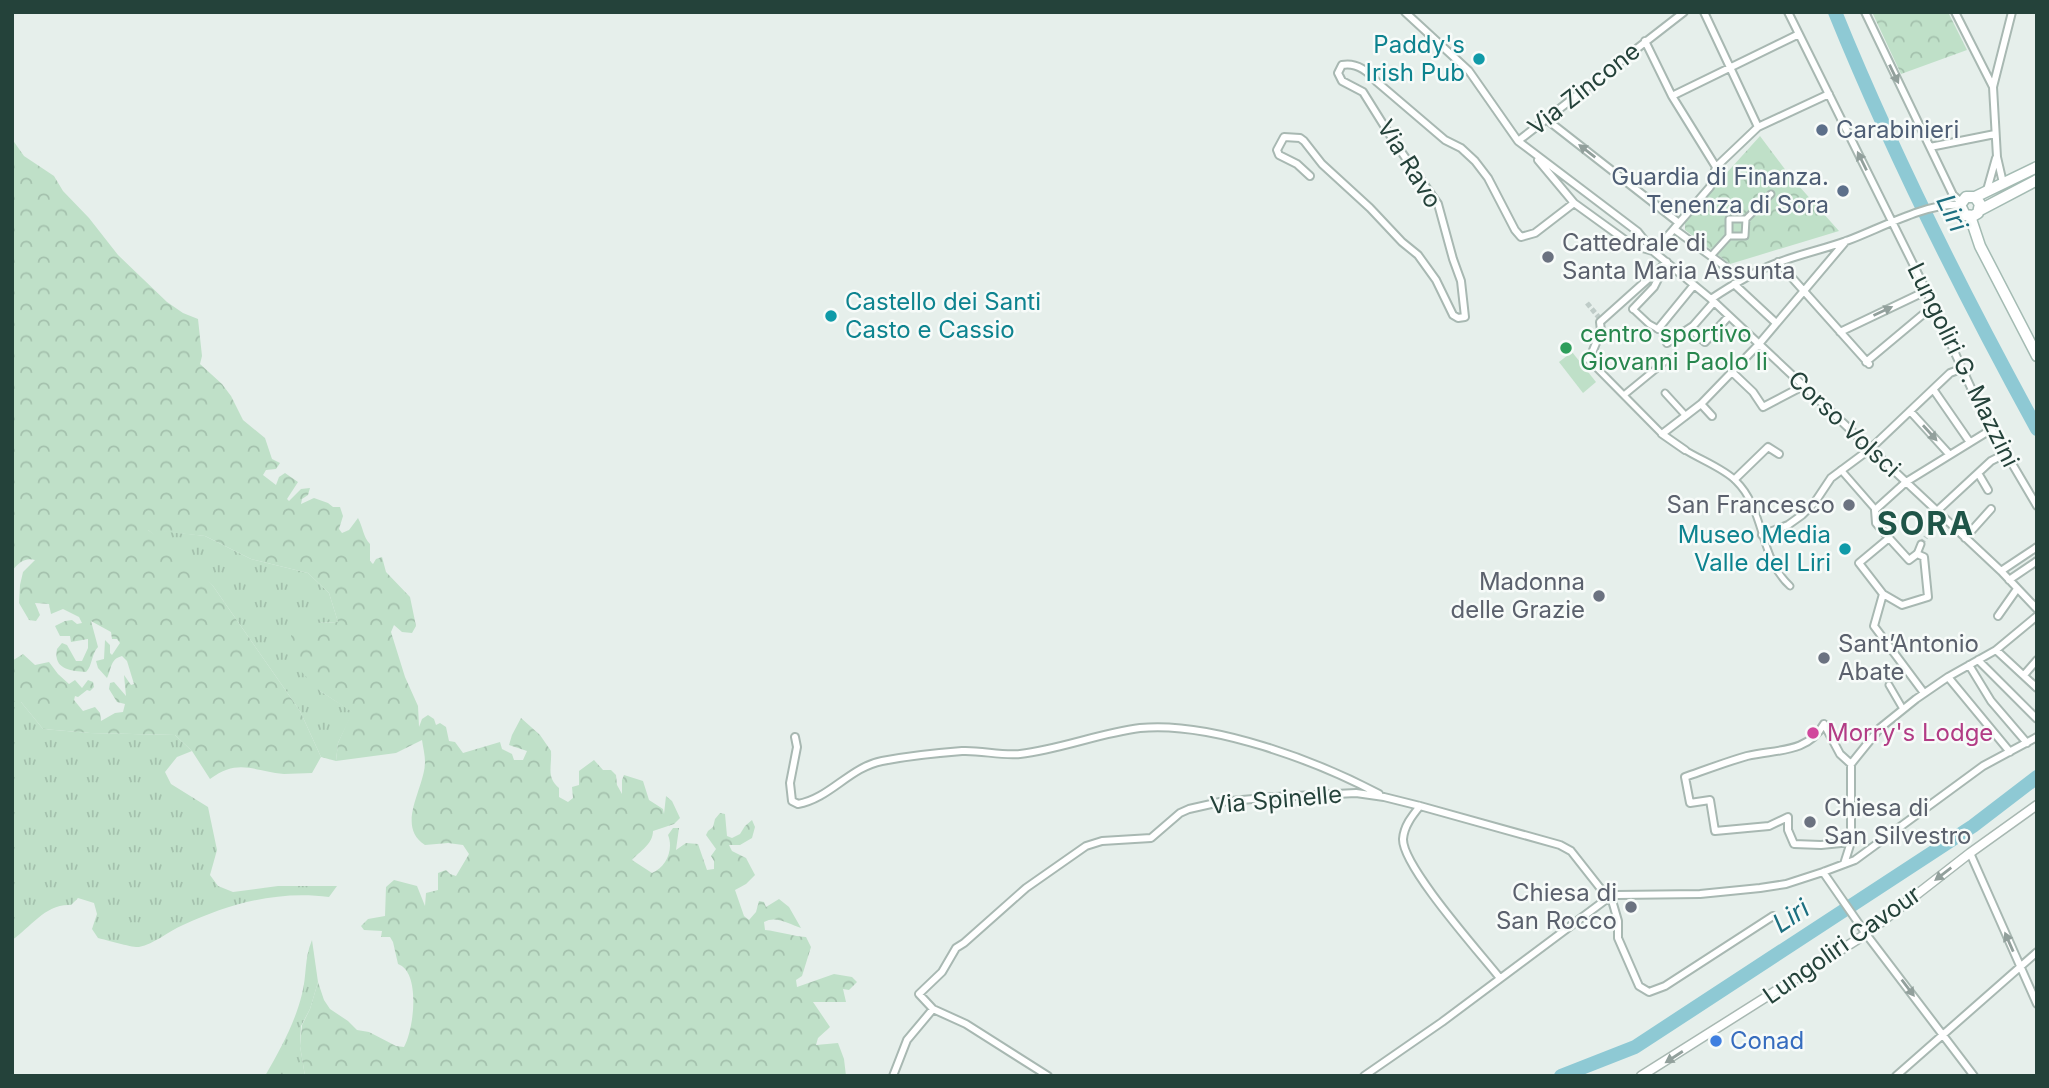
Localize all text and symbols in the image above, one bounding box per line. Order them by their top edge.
place label: Paddy's Irish Pub [1366,30,1465,87]
street label: Via Zincone [1522,36,1645,141]
marker: Paddy's Irish Pub [1471,51,1487,67]
one-way arrow [1889,64,1900,84]
street label: Via Ravo [1371,114,1448,213]
place label: Carabinieri [1836,115,1959,144]
marker: Carabinieri [1814,122,1830,138]
one-way arrow [1578,143,1596,158]
one-way arrow [1857,151,1868,171]
place label: Guardia di Finanza. Tenenza di Sora [1611,162,1829,219]
marker: Guardia di Finanza. Tenenza di Sora [1835,183,1851,199]
water label: Liri [1930,189,1975,237]
place label: Cattedrale di Santa Maria Assunta [1562,228,1796,285]
marker: Cattedrale di Santa Maria Assunta [1540,249,1556,265]
street label: Lungoliri G. Mazzini [1901,258,2026,472]
place label: Castello dei Santi Casto e Cassio [845,287,1041,344]
one-way arrow [1873,305,1893,317]
marker: Castello dei Santi Casto e Cassio [823,308,839,324]
place label: centro sportivo Giovanni Paolo Ii [1580,319,1768,376]
marker: centro sportivo Giovanni Paolo Ii [1558,340,1574,356]
street label: Corso Volsci [1782,364,1906,483]
one-way arrow [1922,424,1938,442]
place label: San Francesco [1667,490,1835,519]
marker: San Francesco [1841,497,1857,513]
district label: SORA [1877,504,1975,543]
place label: Museo Media Valle del Liri [1678,520,1831,577]
marker: Museo Media Valle del Liri [1837,541,1853,557]
place label: Madonna delle Grazie [1450,567,1585,624]
marker: Madonna delle Grazie [1591,588,1607,604]
place label: Sant’Antonio Abate [1838,629,1979,686]
marker: Sant’Antonio Abate [1816,650,1832,666]
place label: Morry's Lodge [1827,718,1993,747]
marker: Morry's Lodge [1805,725,1821,741]
street label: Via Spinelle [1209,779,1343,820]
place label: Chiesa di San Silvestro [1824,793,1972,850]
marker: Chiesa di San Silvestro [1802,814,1818,830]
one-way arrow [1934,867,1952,882]
place label: Chiesa di San Rocco [1496,878,1617,935]
street label: Lungoliri Cavour [1757,879,1926,1010]
water label: Liri [1767,892,1815,939]
marker: Chiesa di San Rocco [1623,899,1639,915]
one-way arrow [2003,932,2015,952]
one-way arrow [1900,979,1915,997]
place label: Conad [1730,1026,1804,1055]
marker: Conad [1708,1033,1724,1049]
one-way arrow [1664,1051,1683,1064]

